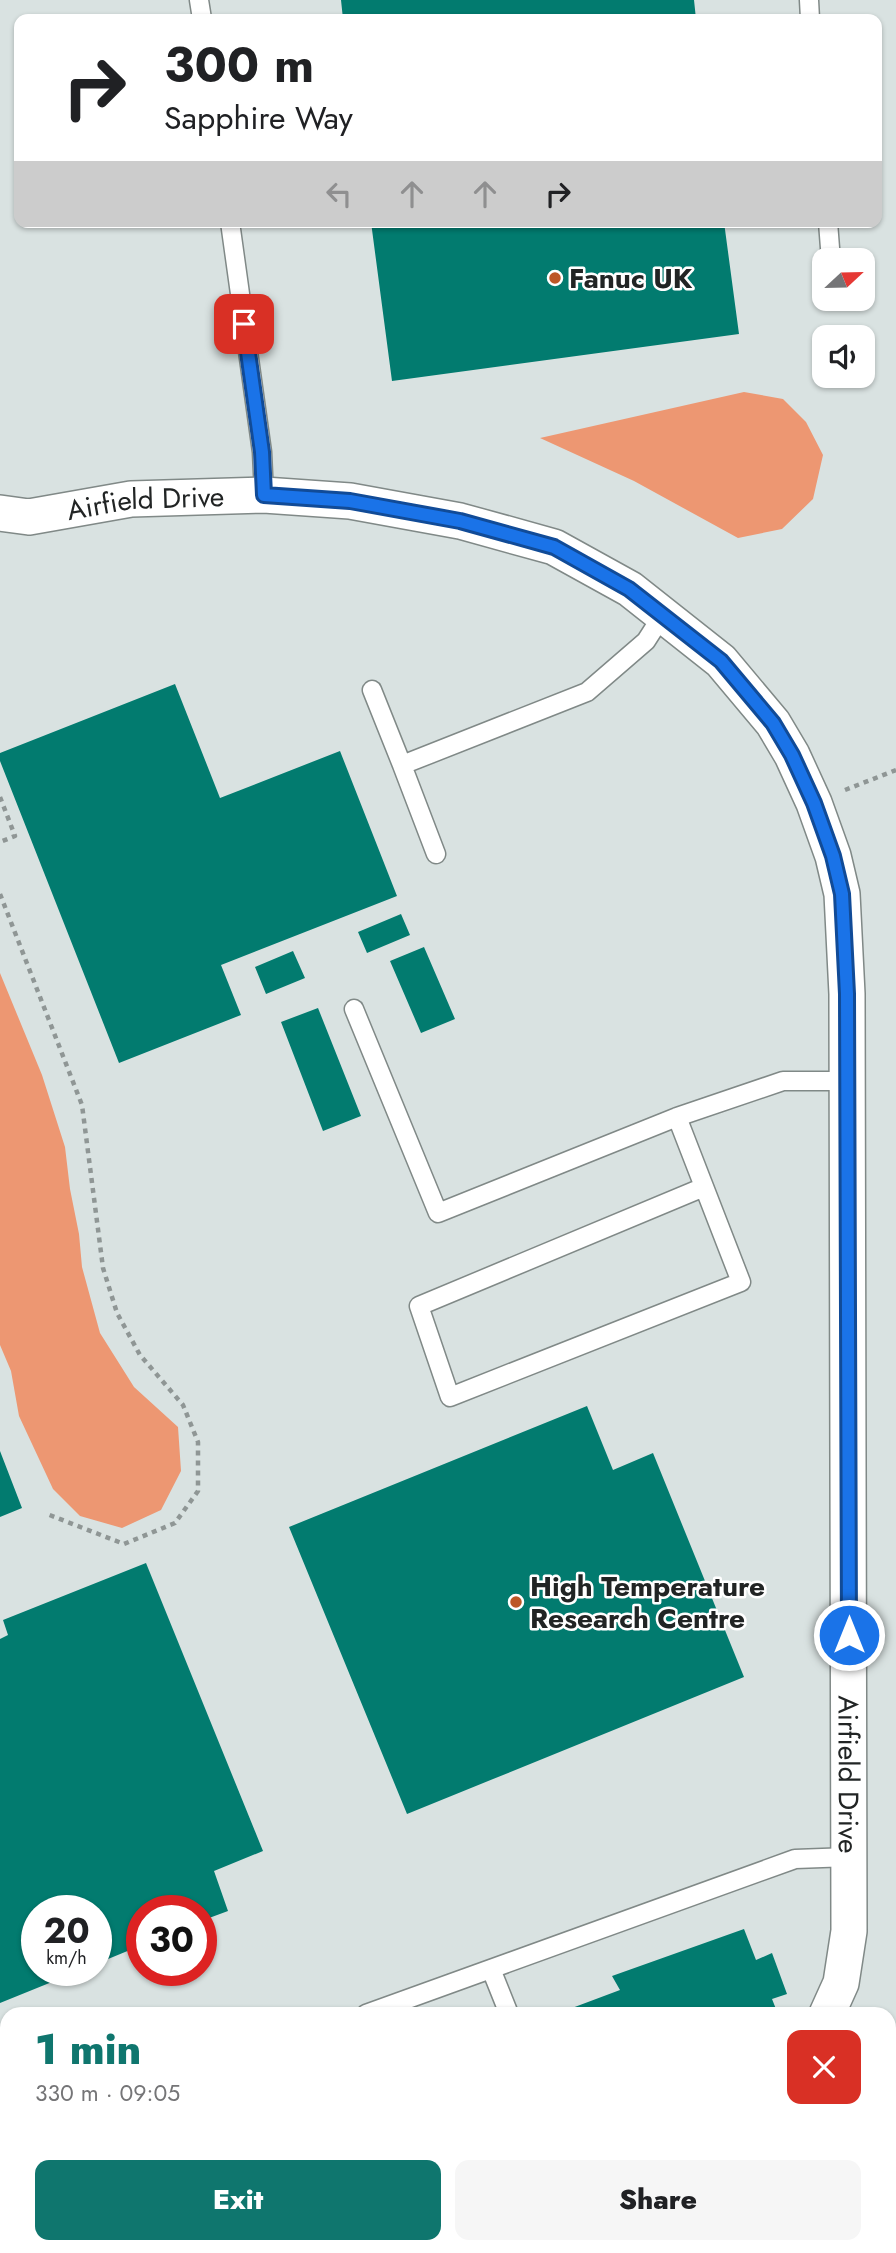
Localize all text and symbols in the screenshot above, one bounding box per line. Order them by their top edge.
text: 300 m [164,30,314,100]
icon: right [49,42,140,133]
text: Sapphire Way [164,95,353,141]
icon: left [320,175,358,213]
icon: ahead [393,175,431,213]
icon: ahead [466,175,504,213]
icon: right [539,175,577,213]
north arrow [812,248,875,312]
map controls [812,248,875,388]
place label: Fanuc UK [569,258,693,299]
marker: Fanuc UK [547,270,563,286]
pin [214,294,274,354]
icon: arrive [225,305,263,343]
button: sound [812,325,875,388]
street label: Airfield Drive [64,476,225,531]
place label: High Temperature Research Centre [530,1566,765,1639]
marker: High Temperature Research Centre [508,1594,524,1610]
position arrow [812,1598,886,1672]
street label: Airfield Drive [827,1695,869,1853]
speed limit sign: 30 [126,1895,217,1986]
text: 20 [43,1906,90,1956]
text: km/h [46,1945,87,1971]
text: 1 min [35,2019,141,2080]
button: close [787,2030,861,2104]
text: 330 m · 09:05 [35,2076,180,2110]
button: Exit [35,2160,441,2240]
button: Share [455,2160,861,2240]

